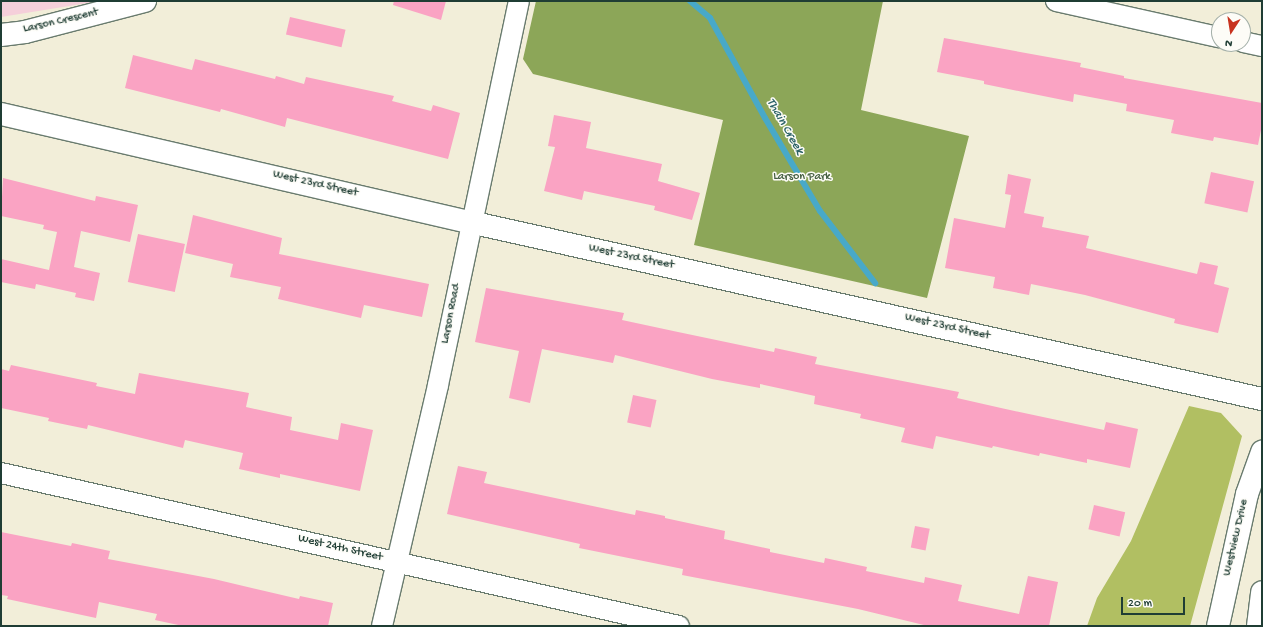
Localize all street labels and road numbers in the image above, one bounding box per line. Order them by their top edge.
street label: Larson Crescent [22,6,100,38]
street label: West 23rd Street [271,168,359,202]
street label: West 23rd Street [587,242,675,274]
street label: Larson Road [439,283,465,345]
street label: West 23rd Street [903,311,991,345]
street label: Westview Drive [1221,498,1253,578]
street label: West 24th Street [296,532,384,566]

